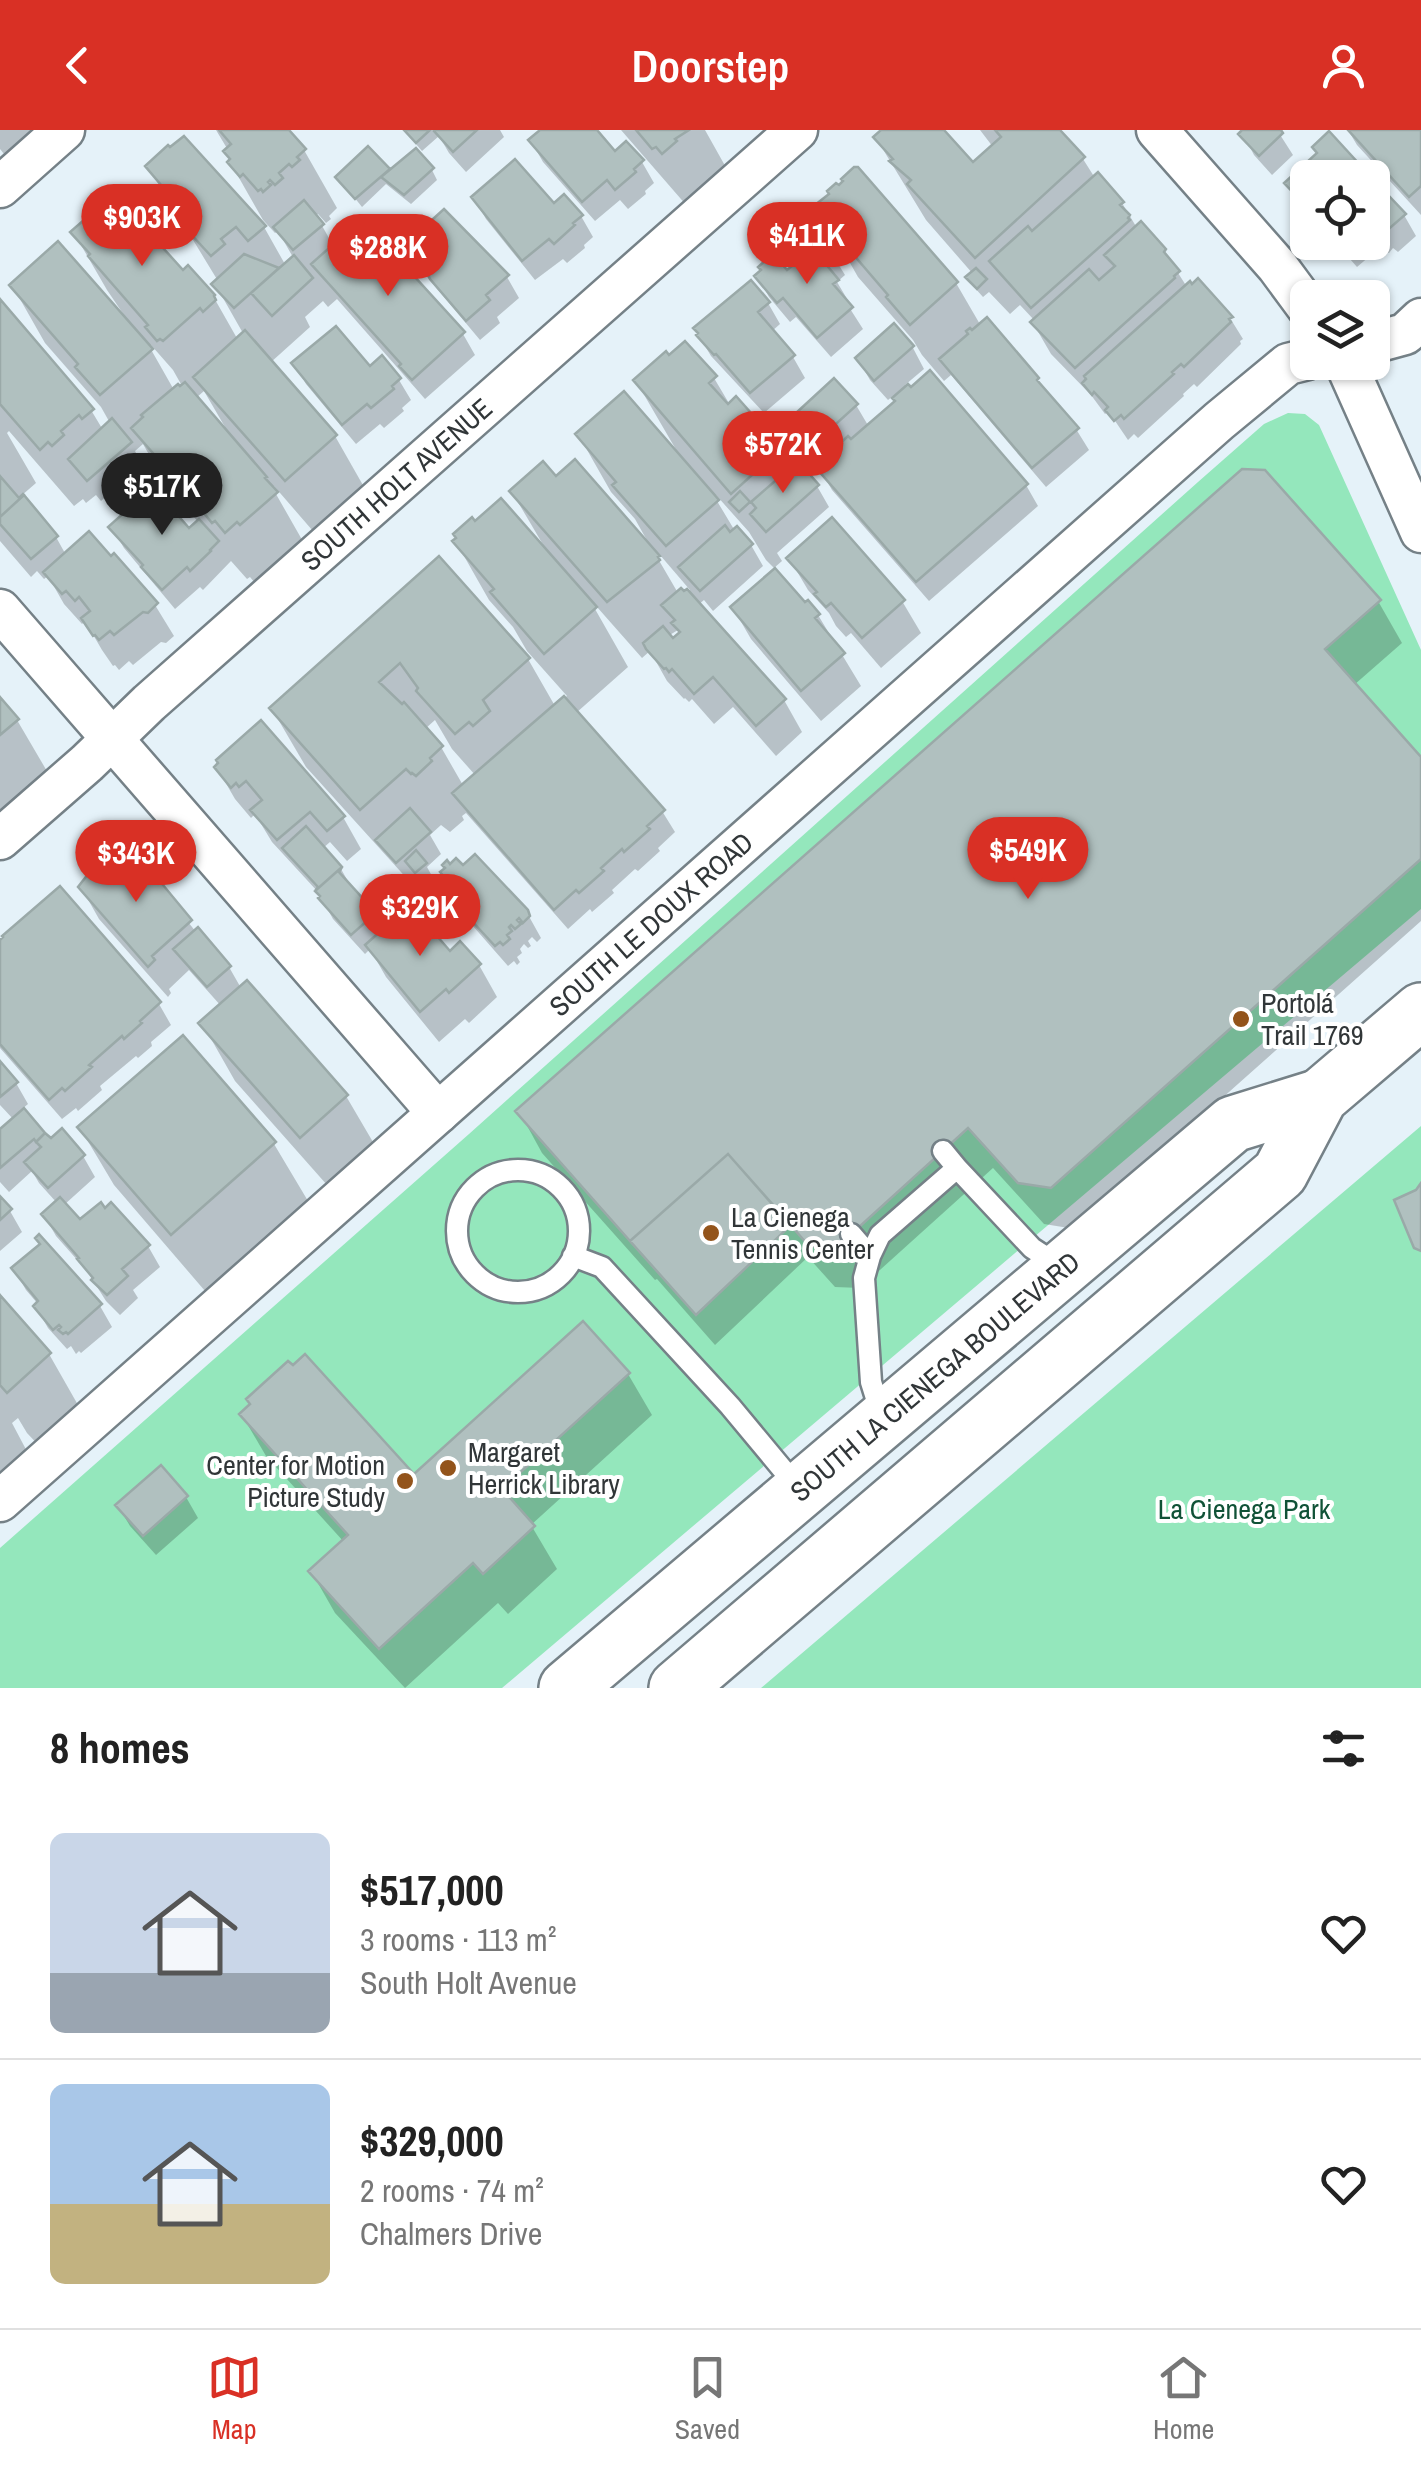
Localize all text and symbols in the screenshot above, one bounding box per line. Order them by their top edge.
text: Doorstep [632,35,789,96]
icon: back [50,38,105,93]
icon: person [1316,38,1371,93]
map controls [1290,160,1390,380]
button: locate [1290,160,1390,260]
pin: $903K [72,184,212,269]
text: $903K [103,195,181,238]
pin: $411K [737,202,877,287]
text: $411K [769,213,845,256]
pin: $288K [318,214,458,299]
text: $288K [349,225,427,268]
button: layers [1290,280,1390,380]
street label: SOUTH HOLT AVENUE [292,389,500,579]
pin: $572K [713,411,853,496]
text: $572K [744,422,822,465]
pin: $517K [92,453,232,538]
text: $517K [123,464,201,507]
pin: $549K [958,817,1098,902]
pin: $343K [66,820,206,905]
street label: SOUTH LE DOUX ROAD [541,824,761,1025]
text: $549K [989,828,1067,871]
text: $343K [97,831,175,874]
pin: $329K [350,874,490,959]
text: $329K [381,885,459,928]
place label: Portolá Trail 1769 [1261,984,1364,1054]
marker: Portolá Trail 1769 [1230,1008,1252,1030]
place label: La Cienega Tennis Center [731,1198,874,1268]
marker: La Cienega Tennis Center [700,1222,722,1244]
street label: SOUTH LA CIENEGA BOULEVARD [782,1243,1088,1510]
place label: Margaret Herrick Library [468,1433,620,1503]
place label: Center for Motion Picture Study [206,1446,386,1516]
marker: Margaret Herrick Library [437,1457,459,1479]
marker: Center for Motion Picture Study [394,1470,416,1492]
park label: La Cienega Park [1158,1490,1331,1528]
text: 8 homes [50,1720,190,1776]
icon: filters [1316,1721,1371,1776]
text: $517,000 [360,1862,504,1918]
icon: home [130,1873,250,1993]
icon: heart [1316,1906,1371,1961]
text: 3 rooms · 113 m² [360,1918,556,1961]
text: South Holt Avenue [360,1961,577,2004]
text: $329,000 [360,2113,504,2169]
icon: home [130,2124,250,2244]
icon: heart [1316,2157,1371,2212]
text: 2 rooms · 74 m² [360,2169,544,2212]
text: Chalmers Drive [360,2212,542,2255]
tab: Map [207,2350,262,2448]
tab: Saved [675,2350,740,2448]
tab: Home [1153,2350,1214,2448]

